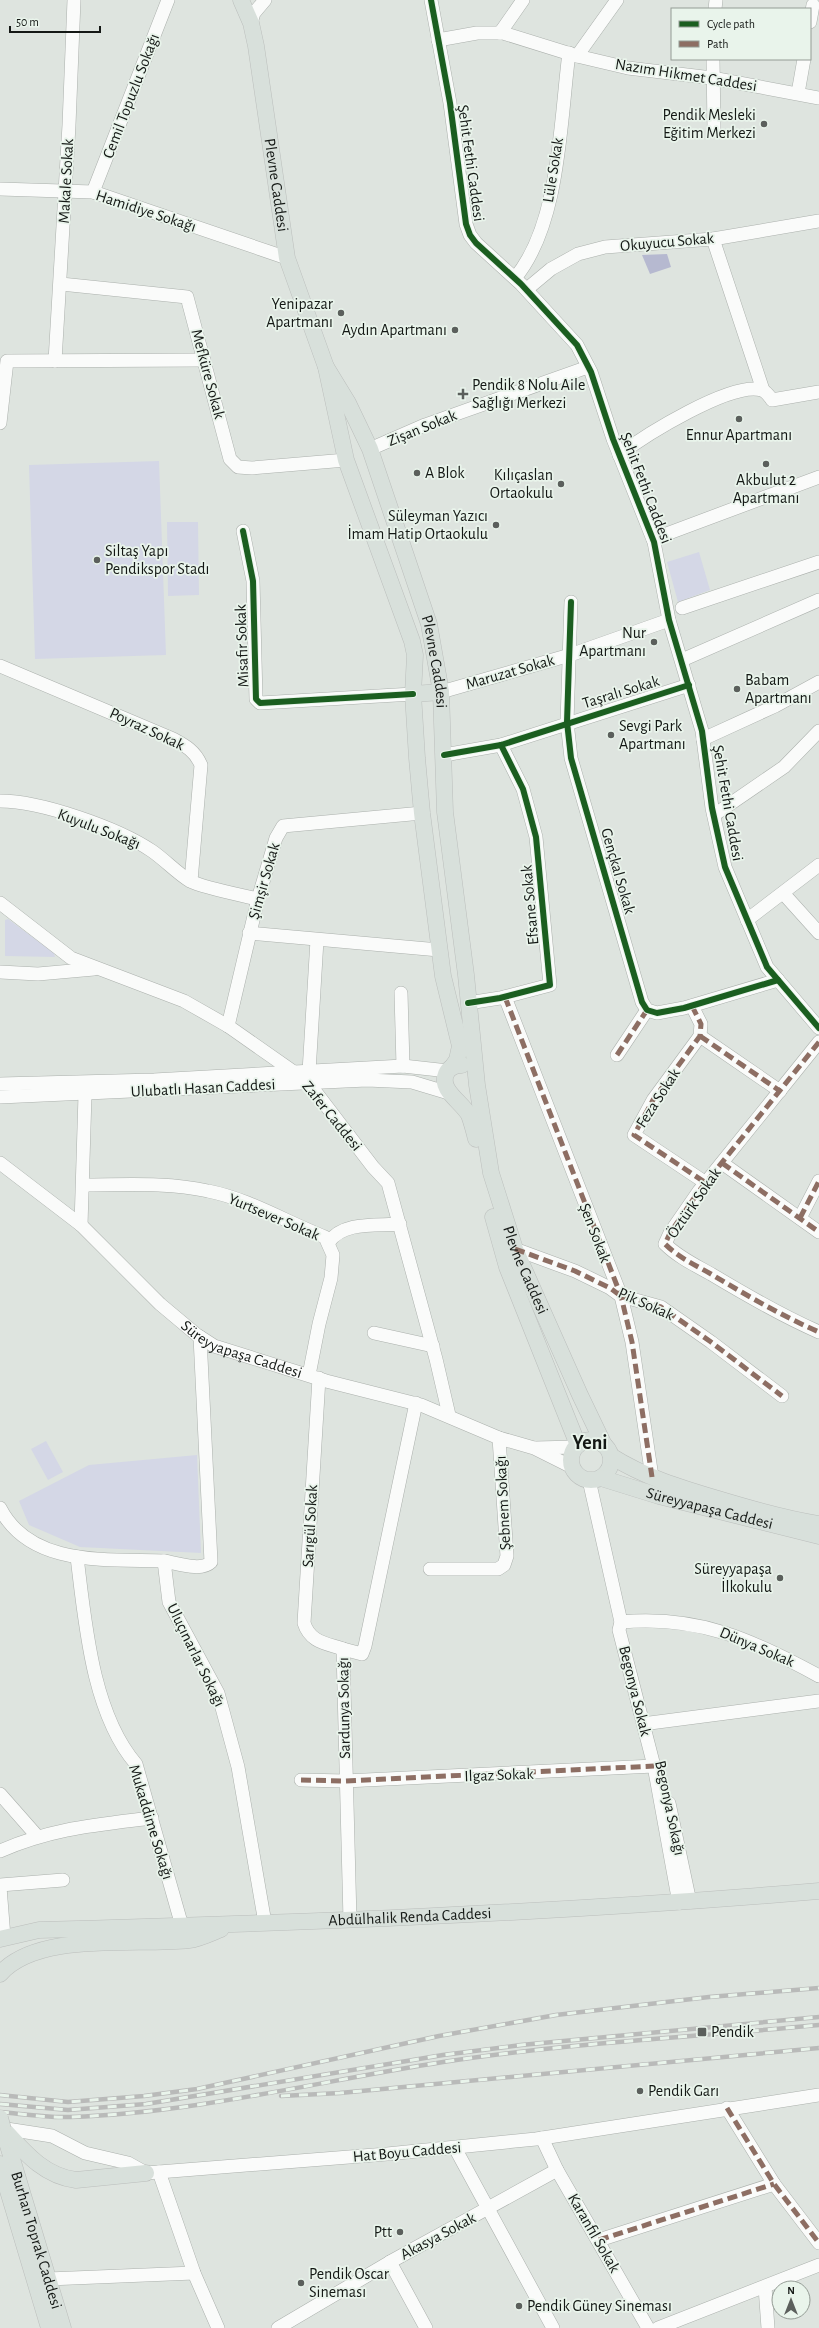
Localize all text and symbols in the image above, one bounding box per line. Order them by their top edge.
scale bar [10,8,100,34]
legend [671,8,811,60]
text: 50 m [16,16,39,28]
text: Cycle path [707,18,755,31]
street label: Cemil Topuzlu Sokağı [100,31,162,161]
text: Path [707,38,729,50]
street label: Nazım Hikmet Caddesi [614,56,758,94]
street label: Şehit Fethi Caddesi [455,104,487,222]
place label: Pendik Mesleki Eğitim Merkezi [663,107,756,141]
marker: Pendik Mesleki Eğitim Merkezi [759,119,769,129]
street label: Lüle Sokak [540,136,566,204]
street label: Makale Sokak [56,137,76,224]
street label: Plevne Caddesi [262,137,291,233]
street label: Hamidiye Sokağı [94,187,198,236]
street label: Okuyucu Sokak [619,230,715,255]
place label: Yenipazar Apartmanı [266,296,334,330]
marker: Yenipazar Apartmanı [336,308,346,318]
place label: Aydın Apartmanı [342,322,447,339]
marker: Aydın Apartmanı [450,325,460,335]
street label: Mefküre Sokak [188,327,228,421]
place label: Pendik 8 Nolu Aile Sağlığı Merkezi [472,377,585,411]
marker: Pendik 8 Nolu Aile Sağlığı Merkezi [457,388,469,400]
street label: Zişan Sokak [385,407,460,449]
marker: Ennur Apartmanı [734,414,744,424]
place label: Ennur Apartmanı [686,427,792,443]
street label: Şehit Fethi Caddesi [617,430,675,546]
marker: Akbulut 2 Apartmanı [761,459,771,469]
place label: A Blok [425,465,465,481]
place label: Kılıçaslan Ortaokulu [490,467,553,501]
marker: A Blok [412,468,422,478]
place label: Akbulut 2 Apartmanı [733,472,799,506]
marker: Kılıçaslan Ortaokulu [556,479,566,489]
place label: Süleyman Yazıcı İmam Hatip Ortaokulu [347,508,488,542]
marker: Süleyman Yazıcı İmam Hatip Ortaokulu [491,520,501,530]
place label: Siltaş Yapı Pendikspor Stadı [105,543,210,577]
marker: Siltaş Yapı Pendikspor Stadı [92,555,102,565]
street label: Misafir Sokak [233,604,251,688]
street label: Plevne Caddesi [419,613,450,708]
place label: Nur Apartmanı [579,625,647,659]
marker: Nur Apartmanı [649,637,659,647]
street label: Maruzat Sokak [464,652,557,692]
street label: Taşralı Sokak [581,672,662,711]
place label: Babam Apartmanı [745,672,812,706]
marker: Babam Apartmanı [732,684,742,694]
street label: Poyraz Sokak [107,705,187,754]
place label: Sevgi Park Apartmanı [619,718,686,752]
marker: Sevgi Park Apartmanı [606,730,616,740]
street label: Şehit Fethi Caddesi [710,744,746,862]
street label: Kuyulu Sokağı [55,806,143,853]
street label: Gençkal Sokak [598,826,638,917]
street label: Şimşir Sokak [245,840,283,921]
street label: Efsane Sokak [518,864,541,946]
street label: Feza Sokak [633,1065,683,1131]
street label: Ulubatlı Hasan Caddesi [130,1076,276,1100]
street label: Zafer Caddesi [299,1078,365,1154]
street label: Öztürk Sokak [662,1163,724,1241]
street label: Yurtsever Sokak [226,1191,323,1244]
street label: Şen Sokak [576,1201,614,1266]
street label: Plevne Caddesi [500,1224,551,1317]
street label: Pik Sokak [616,1285,677,1324]
street label: Süreyyapaşa Caddesi [178,1317,304,1381]
district label: Yeni [572,1433,608,1453]
street label: Şebnem Sokağı [493,1455,513,1551]
street label: Sarıgül Sokak [300,1484,320,1568]
street label: Süreyyapaşa Caddesi [644,1485,775,1532]
place label: Süreyyapaşa İlkokulu [694,1561,772,1595]
marker: Süreyyapaşa İlkokulu [775,1573,785,1583]
street label: Uluçınarlar Sokağı [164,1601,228,1709]
street label: Dünya Sokak [717,1624,797,1671]
street label: Begonya Sokak [615,1644,654,1739]
street label: Sardunya Sokağı [335,1657,354,1759]
street label: Begonya Sokağı [651,1759,688,1857]
street label: Mukaddime Sokağı [126,1763,176,1881]
street label: Ilgaz Sokak [464,1766,535,1784]
street label: Abdülhalik Renda Caddesi [328,1905,492,1929]
place label: Pendik [711,2024,754,2040]
marker: Pendik [696,2026,708,2038]
place label: Pendik Garı [648,2083,719,2099]
marker: Pendik Garı [635,2086,645,2096]
street label: Hat Boyu Caddesi [352,2139,462,2166]
street label: Burhan Toprak Caddesi [8,2169,65,2311]
street label: Karanfil Sokak [565,2191,623,2276]
street label: Akasya Sokak [398,2209,479,2263]
place label: Ptt [374,2224,392,2240]
marker: Ptt [395,2227,405,2237]
place label: Pendik Oscar Sineması [309,2266,390,2300]
marker: Pendik Oscar Sineması [296,2278,306,2288]
north arrow [771,2280,811,2320]
text: N [787,2285,795,2296]
place label: Pendik Güney Sineması [527,2298,672,2315]
marker: Pendik Güney Sineması [514,2301,524,2311]

